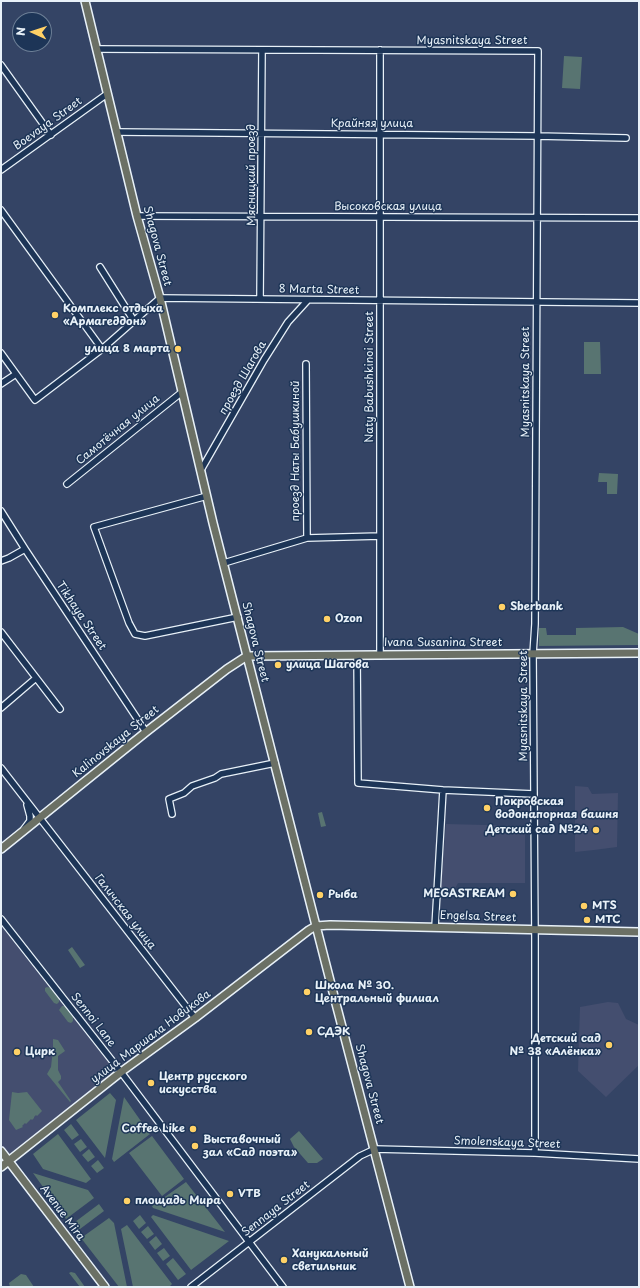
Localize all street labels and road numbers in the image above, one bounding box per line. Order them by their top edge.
street label: Myasnitskaya Street [417,34,527,48]
street label: Boevaya Street [11,95,85,153]
street label: Крайняя улица [331,117,413,131]
street label: Мясницкий проезд [245,124,259,226]
street label: Высоковская улица [334,200,442,214]
street label: Shagova Street [140,205,174,287]
street label: 8 Marta Street [279,283,359,297]
street label: Naty Babushkinoi Street [363,311,377,443]
street label: Myasnitskaya Street [519,327,533,437]
street label: проезд Шагова [217,339,269,417]
street label: проезд Наты Бабушкиной [289,380,303,522]
street label: Самотёчная улица [74,392,162,468]
street label: Tikhaya Street [53,579,109,653]
street label: Shagova Street [239,601,271,683]
street label: Ivana Susanina Street [384,636,502,650]
street label: Myasnitskaya Street [517,651,531,761]
street label: Kalinovskaya Street [70,703,162,781]
street label: Галичская улица [92,872,158,952]
street label: Engelsa Street [440,909,516,925]
street label: улица Маршала Новикова [89,988,213,1086]
street label: Sennoi Lane [68,990,118,1050]
street label: Shagova Street [352,1043,386,1125]
street label: Smolenskaya Street [453,1135,561,1151]
street label: Sennaya Street [239,1178,313,1240]
street label: Avenue Mira [37,1183,87,1243]

